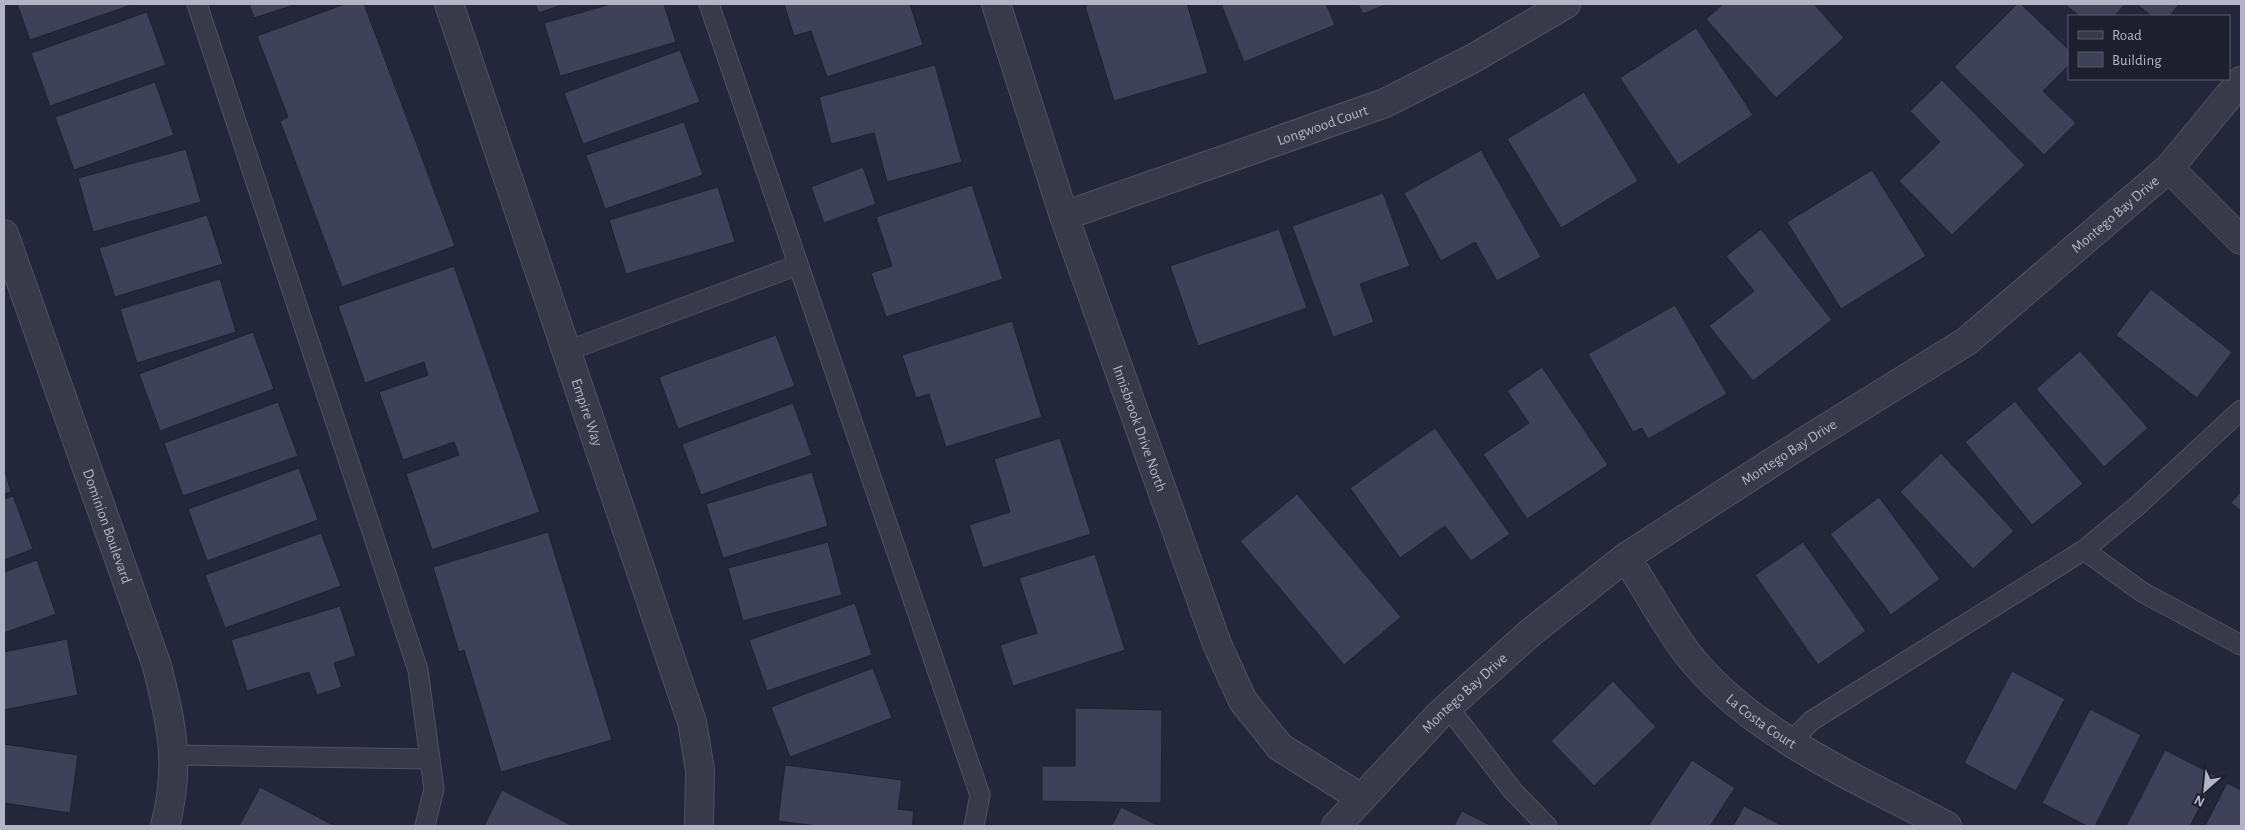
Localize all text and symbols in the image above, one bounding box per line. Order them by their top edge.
legend [2068,15,2230,80]
text: Road [2112,28,2142,43]
text: Building [2112,53,2162,68]
street label: Longwood Court [1275,102,1370,148]
street label: Montego Bay Drive [2068,173,2162,256]
street label: Innisbrook Drive North [1110,363,1169,493]
street label: Empire Way [569,377,606,449]
street label: Montego Bay Drive [1738,416,1839,488]
street label: Dominion Boulevard [80,467,135,586]
street label: Montego Bay Drive [1419,650,1510,736]
street label: La Costa Court [1723,691,1799,751]
north arrow [2180,765,2230,815]
text: N [2192,792,2207,809]

